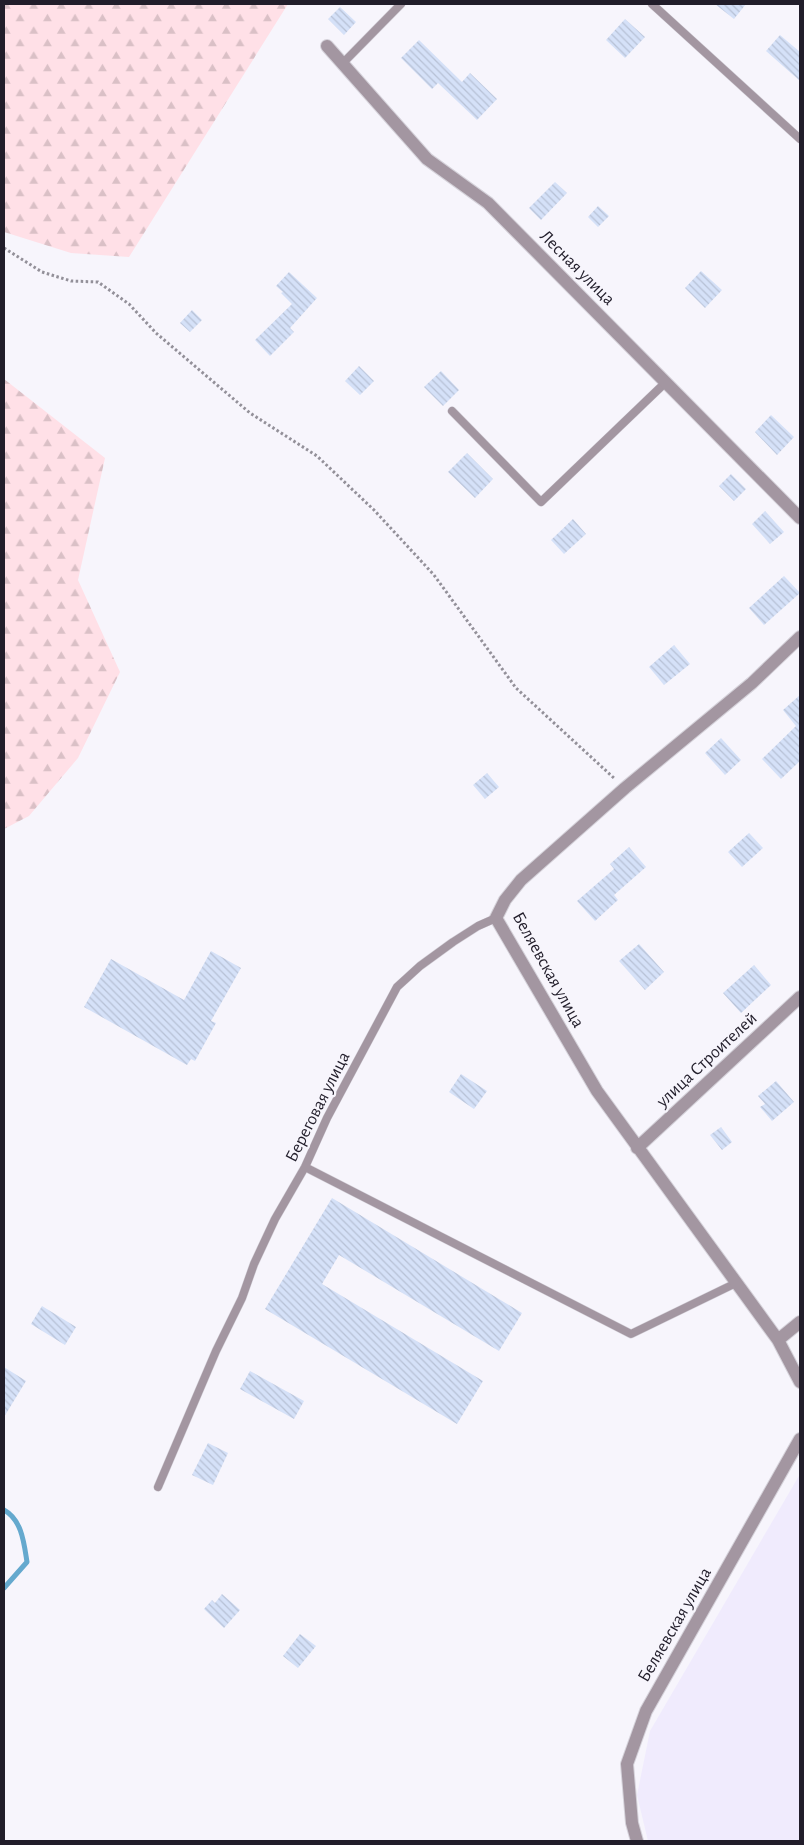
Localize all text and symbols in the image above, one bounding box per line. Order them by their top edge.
street label: Лесная улица [536,227,618,309]
street label: Беляевская улица [509,909,587,1031]
street label: улица Строителей [653,1009,761,1112]
street label: Береговая улица [283,1049,353,1165]
street label: Беляевская улица [635,1565,715,1685]

